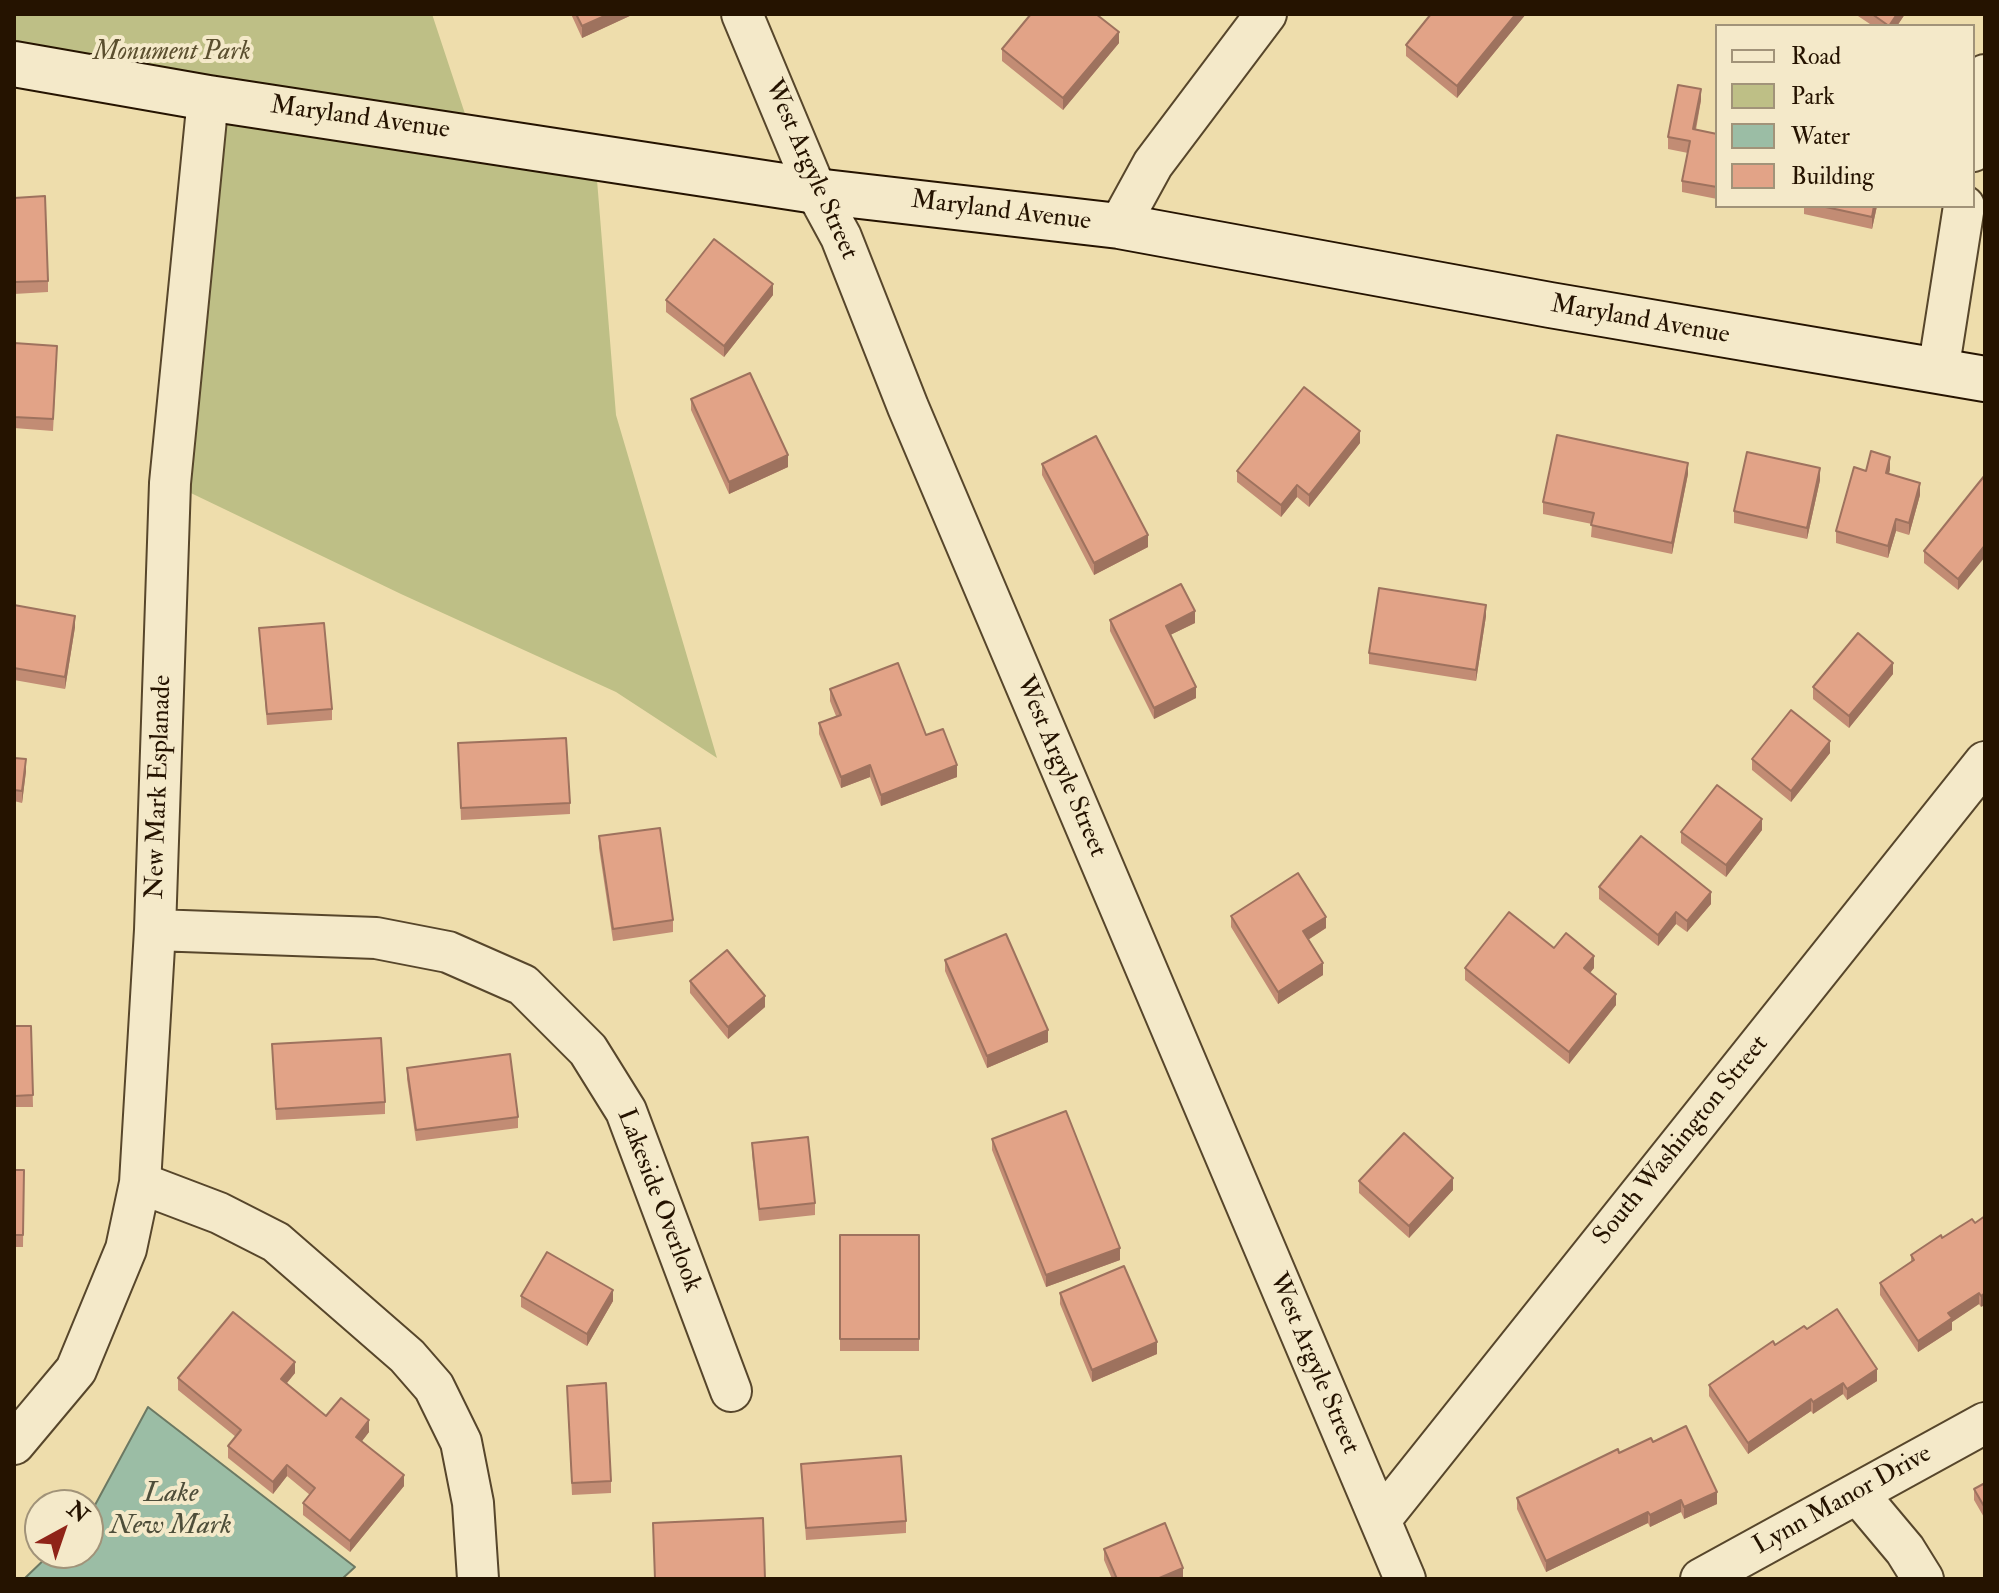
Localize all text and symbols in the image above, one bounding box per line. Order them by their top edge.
legend [1715,24,1975,208]
park label: Monument Park [93,37,251,69]
text: Road [1791,41,1841,72]
street label: West Argyle Street [756,75,864,265]
text: Park [1791,81,1835,112]
street label: Maryland Avenue [268,91,452,147]
text: Water [1791,121,1850,152]
text: Building [1791,161,1874,192]
street label: Maryland Avenue [909,185,1093,239]
street label: Maryland Avenue [1548,290,1732,352]
street label: West Argyle Street [1008,672,1112,862]
street label: New Mark Esplanade [141,675,179,899]
street label: South Washington Street [1588,1030,1776,1252]
street label: Lakeside Overlook [609,1105,707,1297]
street label: West Argyle Street [1261,1269,1365,1459]
street label: Lynn Manor Drive [1749,1439,1937,1563]
water label: Lake New Mark [110,1478,232,1544]
north arrow [24,1489,104,1569]
text: N [62,1495,95,1529]

